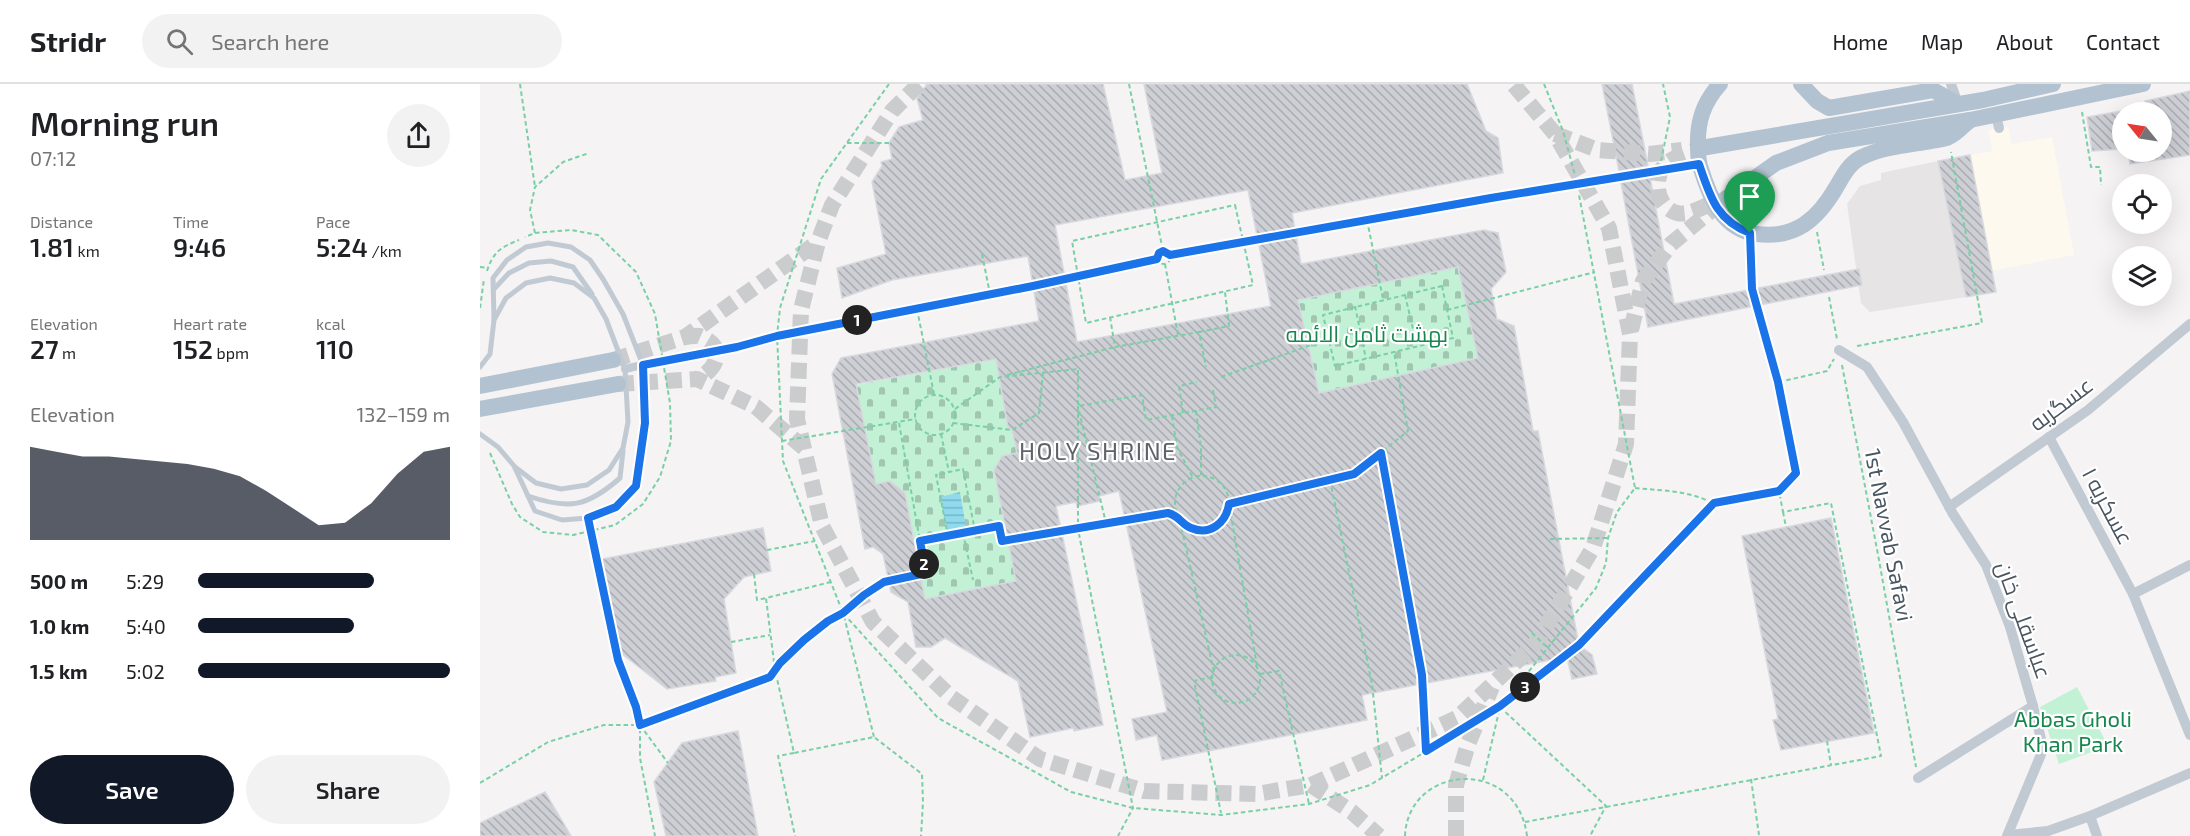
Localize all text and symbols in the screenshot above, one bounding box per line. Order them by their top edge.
search box [142,14,562,68]
text: Stridr [30,24,106,58]
icon: search [163,25,196,58]
text: Search here [211,28,329,54]
text: Home [1832,29,1888,54]
text: Map [1921,29,1963,54]
text: About [1996,29,2053,54]
text: Contact [2086,29,2160,54]
north arrow [2112,102,2172,162]
map controls [2112,102,2172,306]
text: Morning run [30,103,219,143]
button: share [387,104,450,167]
text: 07:12 [30,146,76,170]
pin [1724,171,1775,233]
button: locate [2112,174,2172,234]
icon: arrive [1733,180,1766,213]
text: Distance [30,212,93,231]
text: Time [173,212,209,231]
text: Pace [316,212,350,231]
text: 1.81 [30,231,74,262]
text: 9:46 [173,231,226,262]
text: 5:24 [316,231,368,262]
text: km [74,241,100,260]
text: /km [368,241,402,260]
button: layers [2112,246,2172,306]
pin: 1 [842,305,872,335]
text: 1 [854,310,860,329]
text: Elevation [30,314,98,333]
text: Heart rate [173,314,247,333]
text: kcal [316,314,345,333]
park label: بهشت ثامن الائمه [1286,320,1448,348]
text: 27 [30,333,58,364]
text: 152 [173,333,213,364]
text: 110 [316,333,354,364]
text: m [58,343,76,362]
text: bpm [213,343,249,362]
street label: عسگریه [2024,371,2098,436]
text: Elevation [30,402,115,426]
text: 132–159 m [356,402,450,426]
district label: HOLY SHRINE [1019,436,1177,465]
street label: 1st Navvab Safavi [1860,446,1919,623]
street label: عسکریه ۱ [2077,463,2140,549]
pin: 2 [909,549,939,579]
text: 2 [919,554,929,573]
street label: عباسقلی خان [1990,558,2058,682]
text: 500 m [30,569,88,593]
text: 5:29 [126,569,164,593]
text: 1.0 km [30,614,89,638]
text: 5:40 [126,614,166,638]
text: 1.5 km [30,659,88,683]
text: 5:02 [126,659,165,683]
pin: 3 [1510,672,1540,702]
text: 3 [1520,677,1530,696]
park label: Abbas Gholi Khan Park [2014,705,2132,756]
button: Save [30,755,234,824]
button: Share [246,755,450,824]

